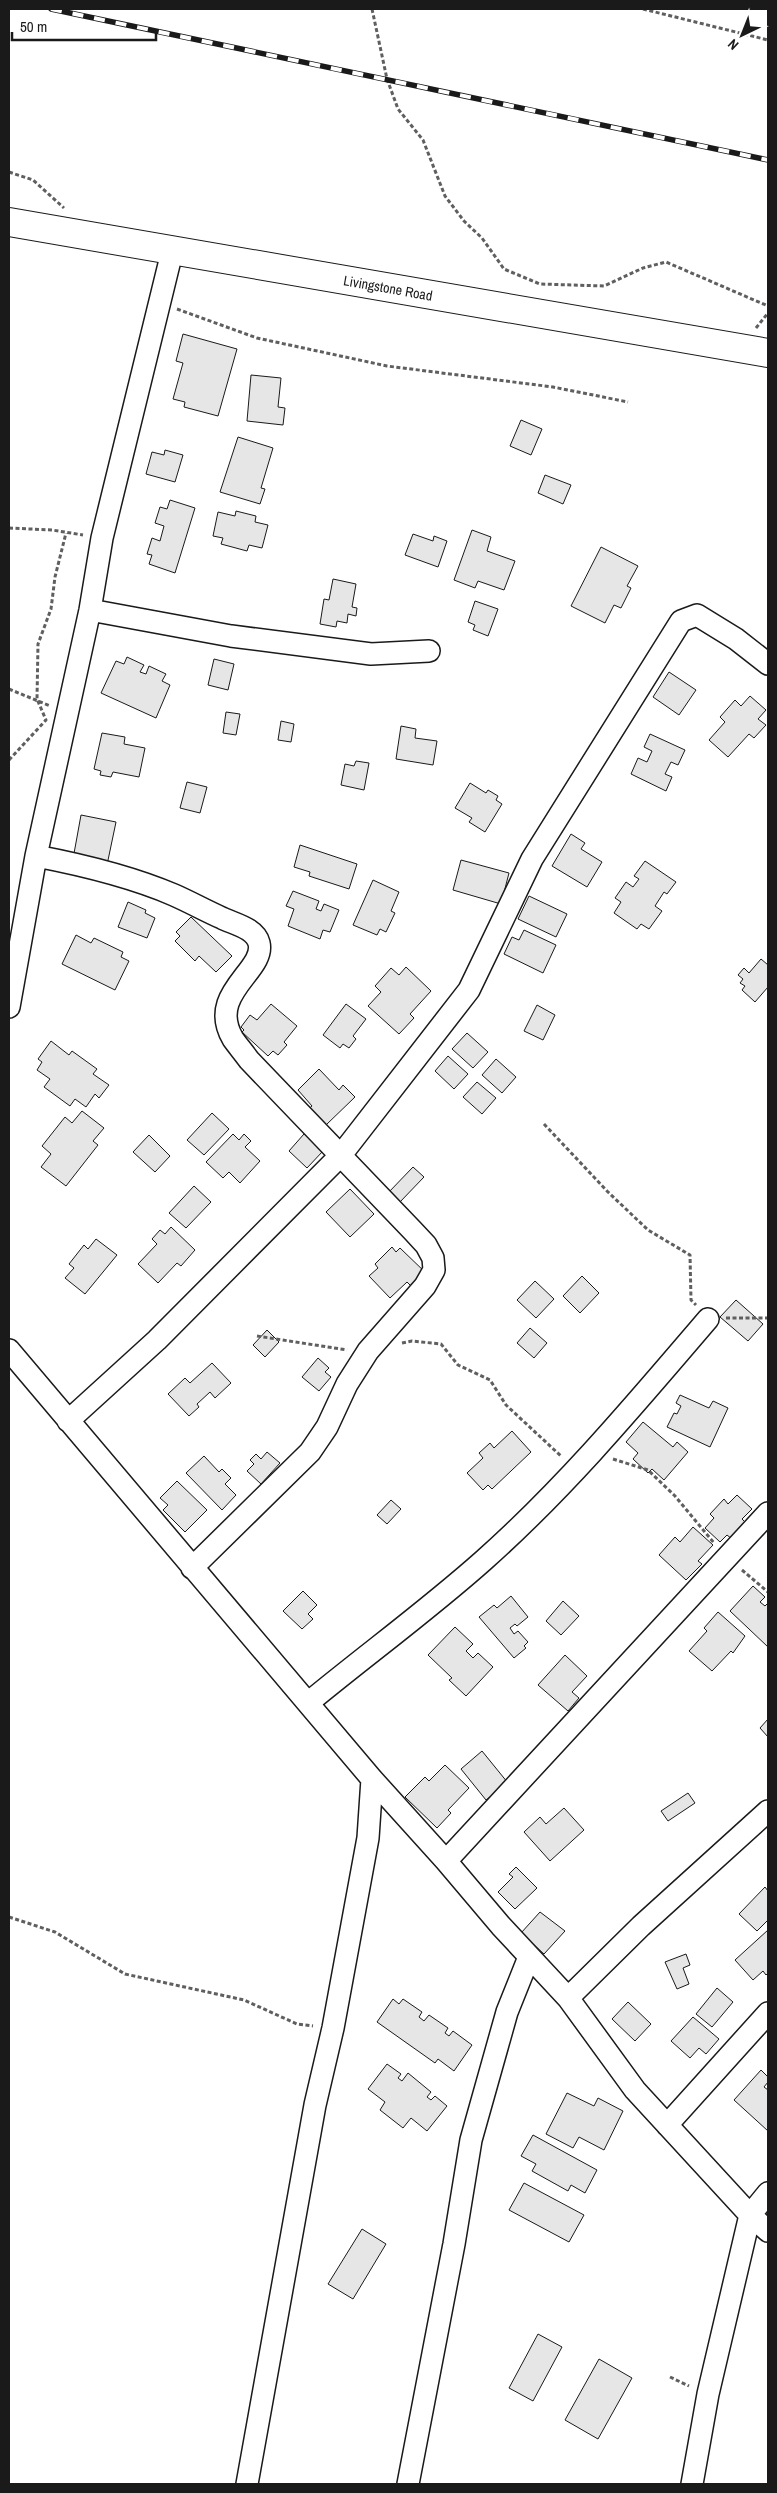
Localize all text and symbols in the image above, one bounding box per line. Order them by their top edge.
scale bar [12,10,156,42]
north arrow [717,10,767,60]
text: 50 m [20,16,47,37]
text: N [724,35,742,54]
street label: Livingstone Road [342,271,434,305]

